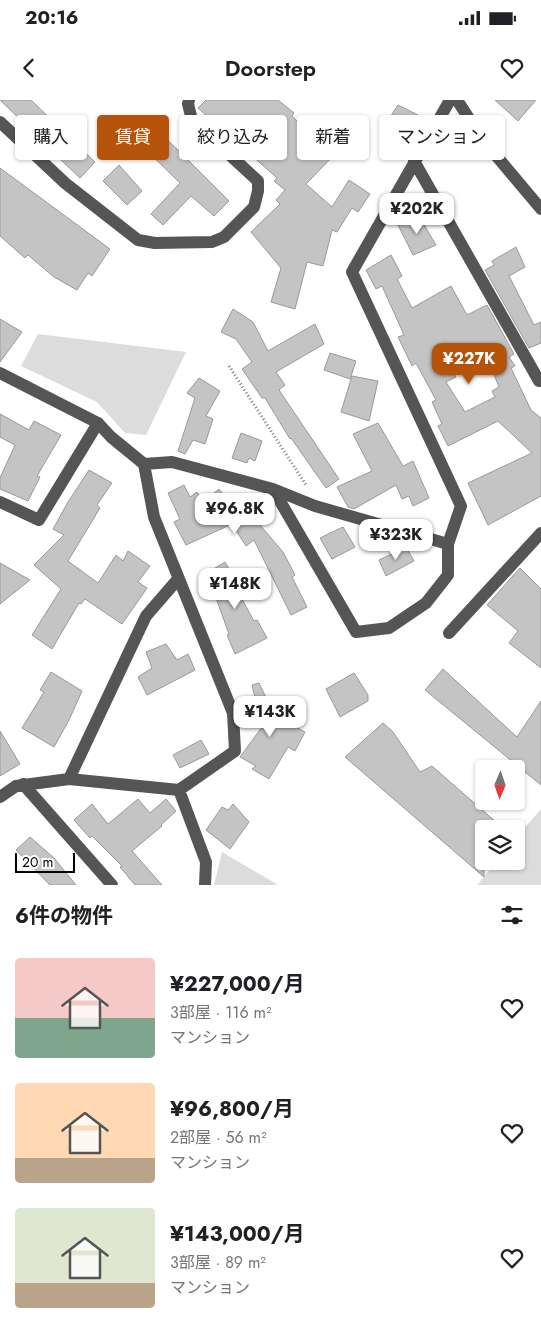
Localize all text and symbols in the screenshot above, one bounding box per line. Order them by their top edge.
text: 20:16 [25,4,79,31]
text: Doorstep [225,52,316,84]
icon: back [15,54,43,82]
icon: heart [498,54,526,82]
chip: 購入 [15,115,87,160]
chip: 賃貸 [97,115,169,160]
chip: 絞り込み [179,115,287,160]
chip: 新着 [297,115,369,160]
chip: マンション [379,115,505,160]
pin: ¥202K [382,192,452,235]
text: ¥202K [390,197,444,220]
pin: ¥227K [434,342,504,385]
text: ¥227K [443,347,495,370]
pin: ¥96.8K [194,492,276,535]
text: ¥96.8K [206,497,264,520]
pin: ¥323K [361,518,431,561]
text: ¥323K [370,523,422,546]
pin: ¥148K [200,568,270,610]
text: ¥148K [209,572,261,595]
pin: ¥143K [235,696,305,738]
text: ¥143K [244,700,296,723]
north arrow [475,760,525,810]
map controls [475,760,525,870]
button: layers [475,820,525,870]
scale bar [15,850,75,873]
text: 20 m [22,852,54,872]
text: 6件の物件 [15,901,113,931]
icon: filters [498,901,526,929]
text: ¥227,000/月 [170,969,304,999]
icon: home [55,978,115,1038]
icon: heart [498,994,526,1022]
text: 3部屋 · 116 m² [170,1001,272,1024]
text: マンション [170,1026,250,1049]
text: ¥96,800/月 [170,1094,294,1124]
icon: home [55,1103,115,1163]
icon: heart [498,1119,526,1147]
text: 2部屋 · 56 m² [170,1126,267,1149]
text: マンション [170,1151,250,1174]
text: ¥143,000/月 [170,1219,304,1249]
icon: home [55,1228,115,1288]
icon: heart [498,1244,526,1272]
text: 3部屋 · 89 m² [170,1251,266,1274]
text: マンション [170,1276,250,1299]

